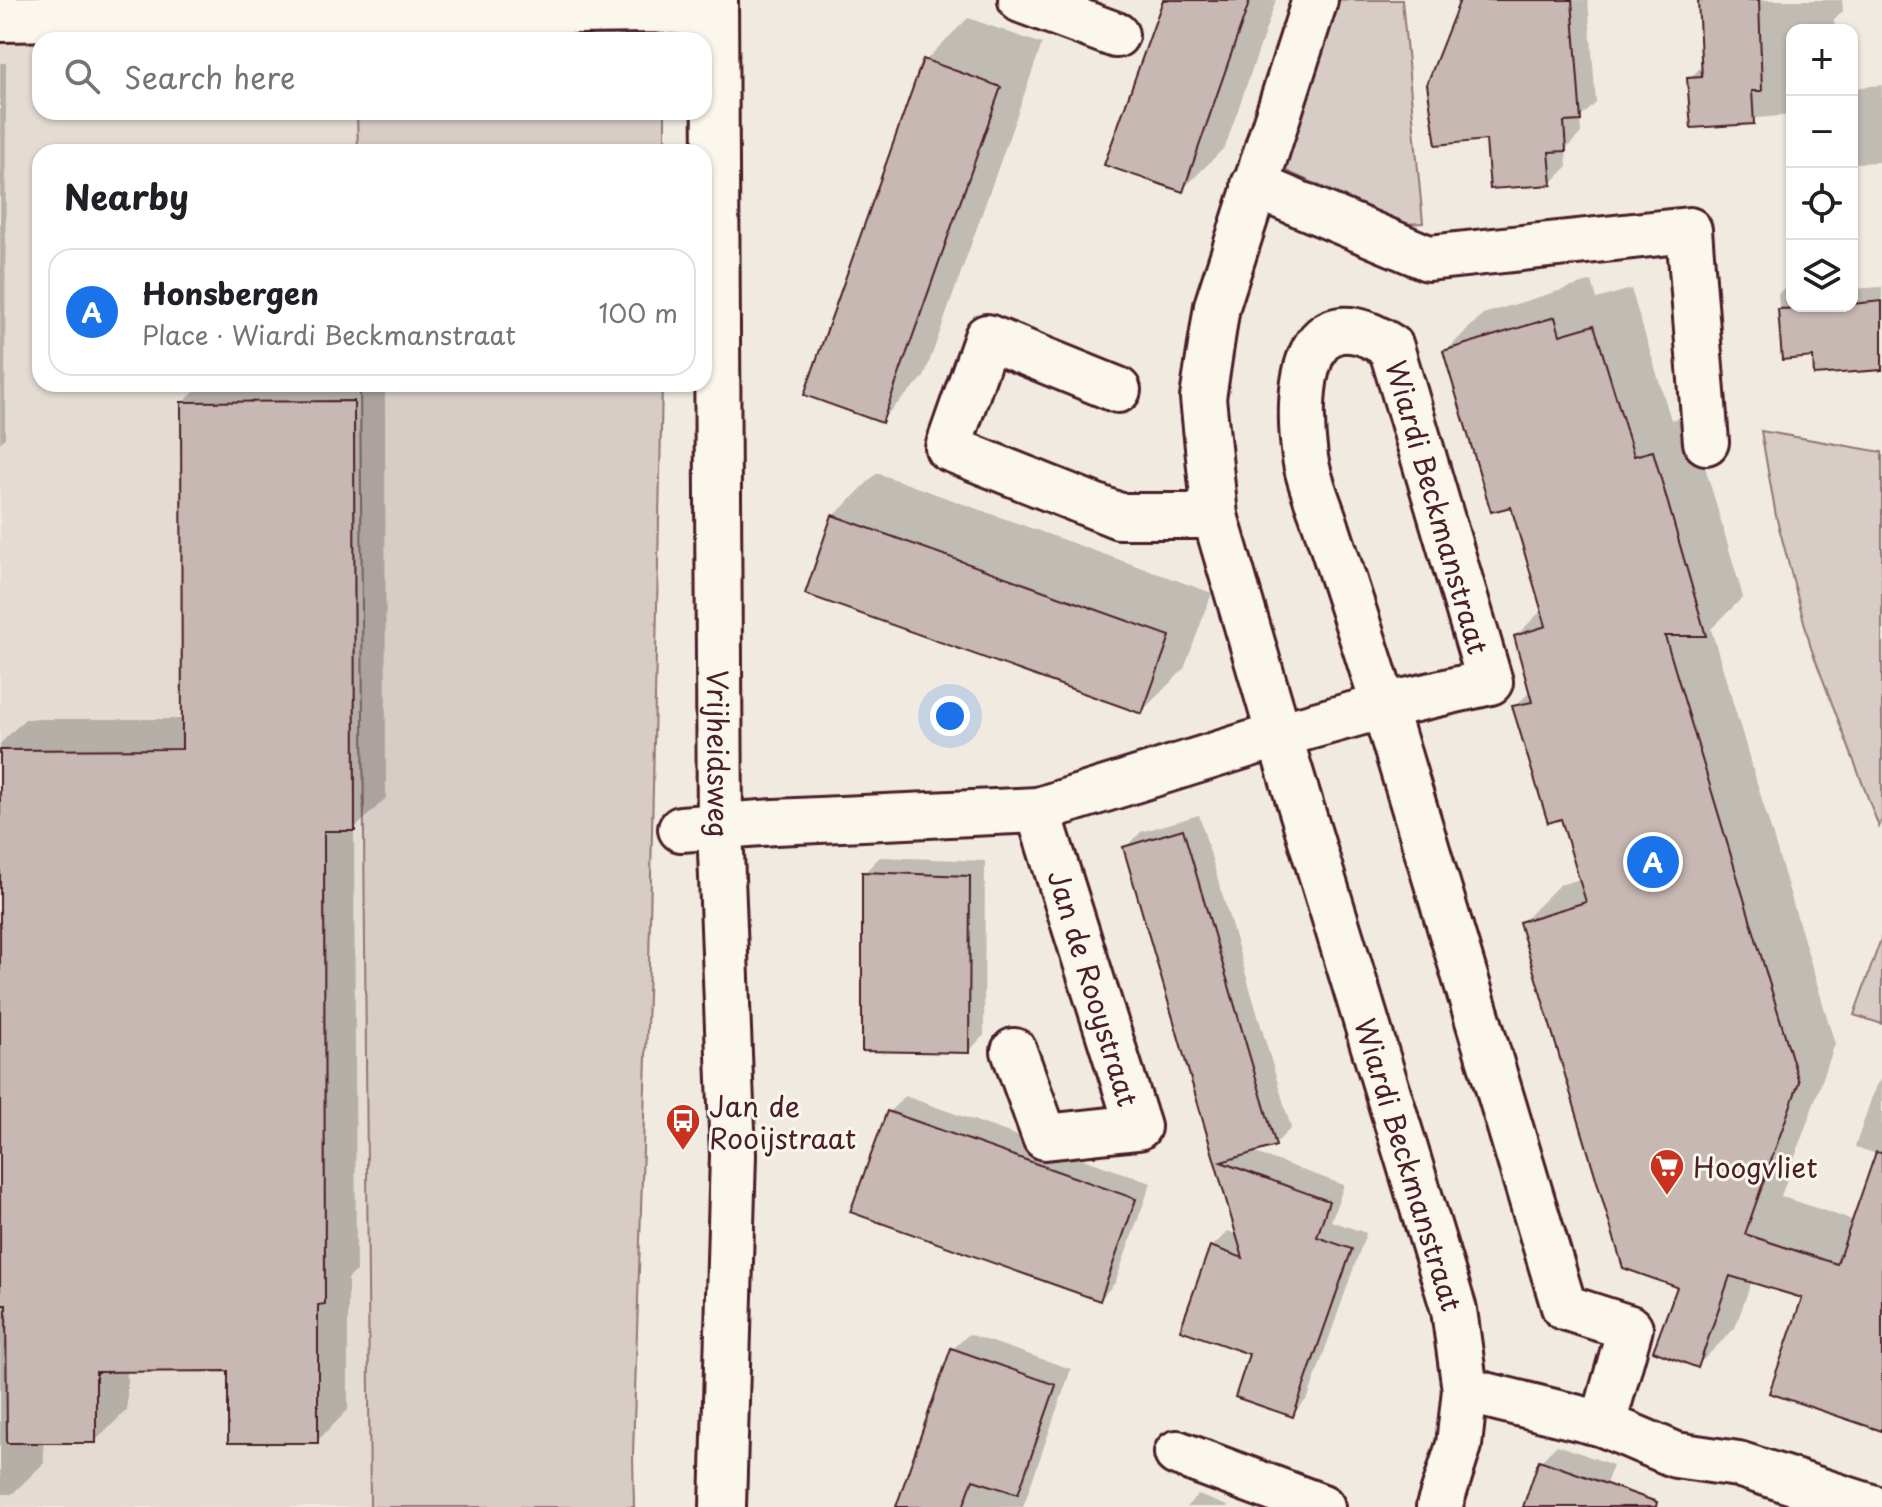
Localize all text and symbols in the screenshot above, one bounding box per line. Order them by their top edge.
map controls [1786,24,1858,312]
button: + [1786,24,1858,96]
search box [32,32,712,120]
icon: search [60,54,104,98]
text: Search here [124,54,296,99]
button: − [1786,96,1858,168]
button: locate [1786,168,1858,240]
text: Nearby [64,170,189,222]
button: layers [1786,240,1858,312]
text: Honsbergen [142,270,319,315]
text: A [82,293,102,332]
text: 100 m [598,293,678,332]
text: Place · Wiardi Beckmanstraat [142,315,516,354]
street label: Wiardi Beckmanstraat [1375,355,1501,659]
street label: Vrijheidsweg [698,670,742,839]
your location [930,696,970,736]
pin: A [1627,832,1679,892]
street label: Jan de Rooystraat [1038,864,1150,1112]
street label: Wiardi Beckmanstraat [1345,1013,1475,1316]
place label: Jan de Rooijstraat [709,1084,856,1159]
bus stop icon: Jan de Rooijstraat [664,1102,702,1152]
place label: Hoogvliet [1693,1145,1818,1188]
supermarket icon: Hoogvliet [1648,1147,1686,1197]

